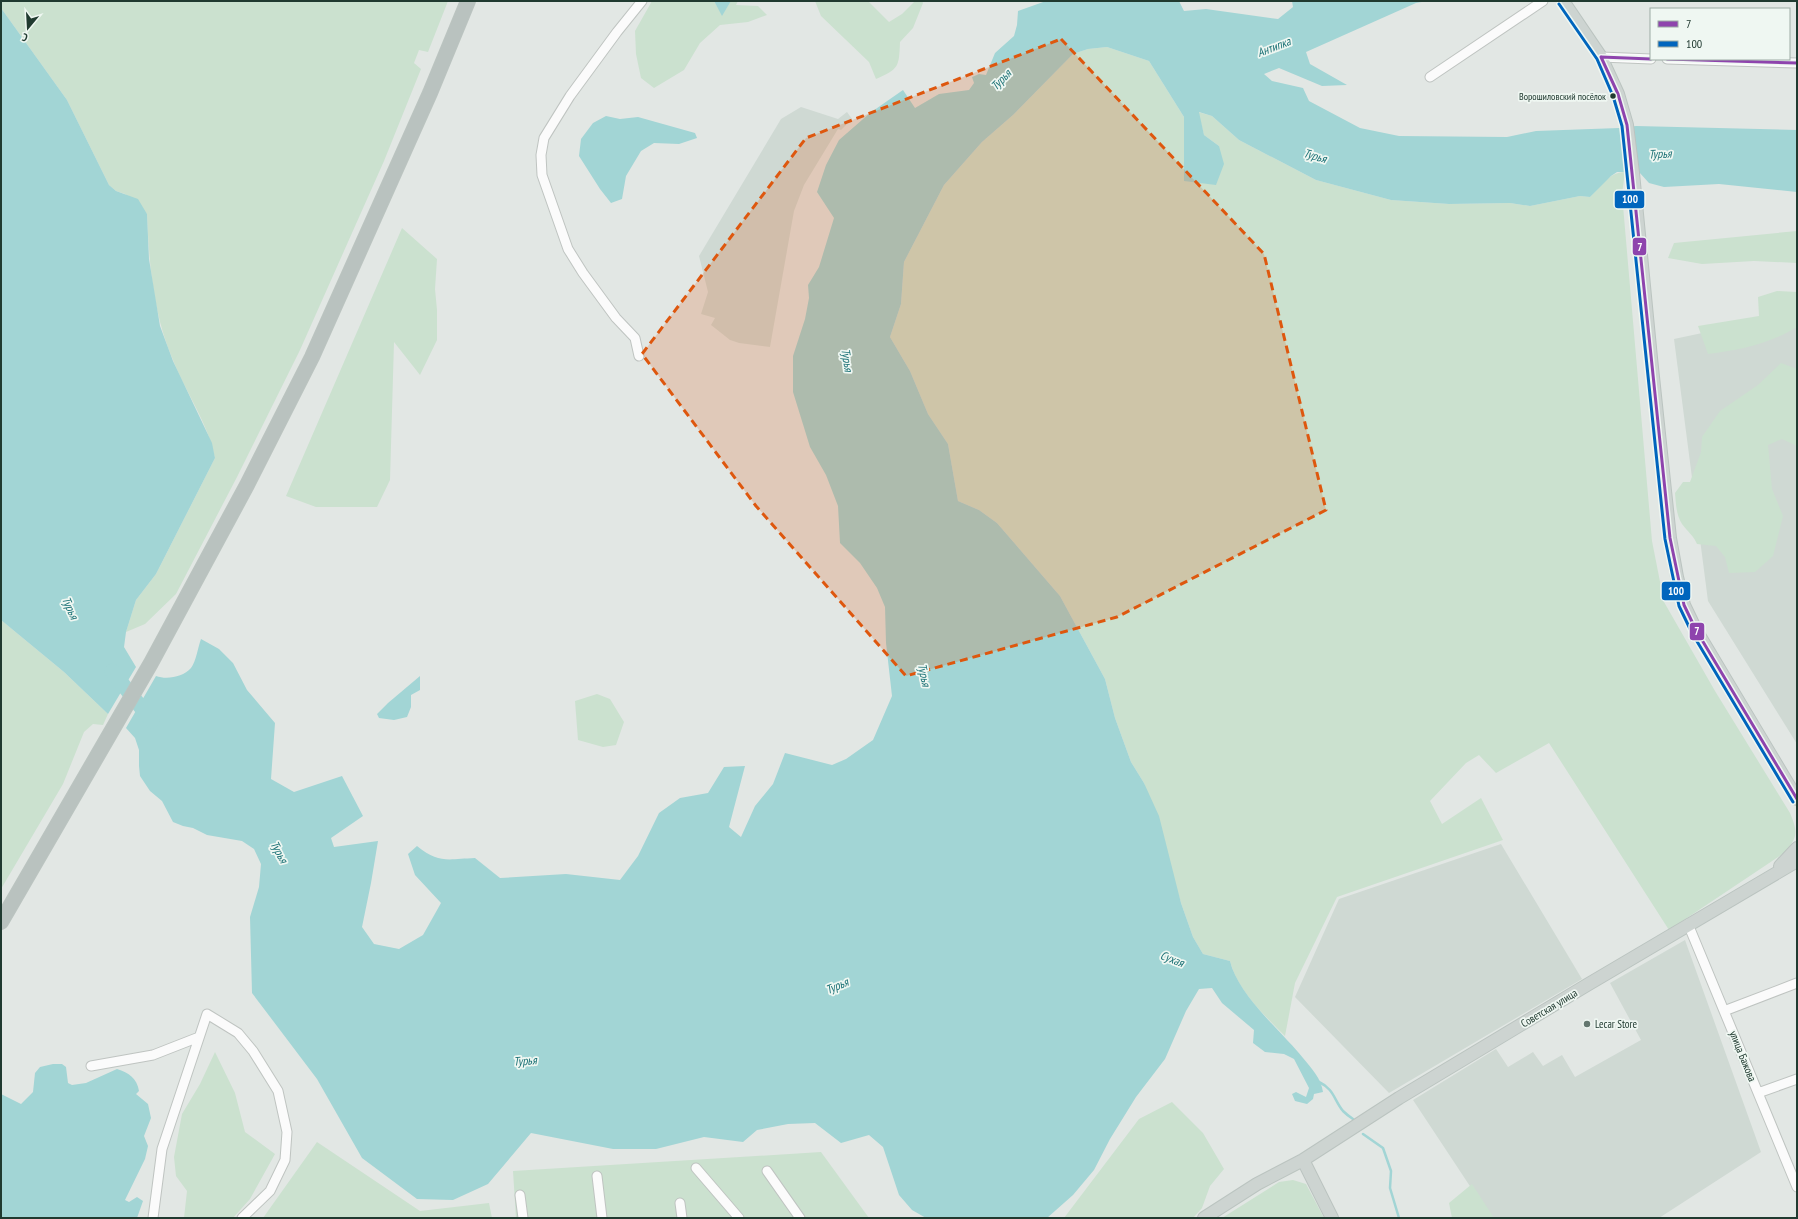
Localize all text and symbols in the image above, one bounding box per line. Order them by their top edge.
north arrow [8,8,48,48]
legend [1650,8,1790,60]
text: 7 [1686,16,1691,31]
text: С [20,30,29,45]
water label: Антипка [1255,33,1294,60]
text: 100 [1686,36,1702,51]
water label: Турья [987,65,1015,93]
place label: Ворошиловский посёлок [1519,90,1606,103]
marker: Ворошиловский посёлок [1608,91,1618,101]
water label: Турья [1302,145,1330,166]
water label: Турья [1648,146,1673,161]
line badge: 100 [1614,190,1645,209]
text: 100 [1622,192,1638,206]
line badge: 7 [1632,237,1647,256]
text: 7 [1637,240,1643,254]
water label: Турья [838,347,857,374]
line badge: 100 [1661,581,1691,601]
text: 100 [1668,584,1684,598]
water label: Турья [59,594,83,623]
line badge: 7 [1689,622,1705,641]
text: 7 [1694,624,1700,638]
water label: Турья [915,662,935,689]
water label: Турья [267,838,292,867]
water label: Сухая [1158,947,1187,970]
water label: Турья [823,974,852,997]
street label: Советская улица [1518,986,1580,1030]
place label: Lecar Store [1595,1017,1638,1031]
marker: Lecar Store [1582,1019,1592,1029]
street label: улица Бажова [1726,1029,1760,1083]
water label: Турья [513,1052,538,1069]

